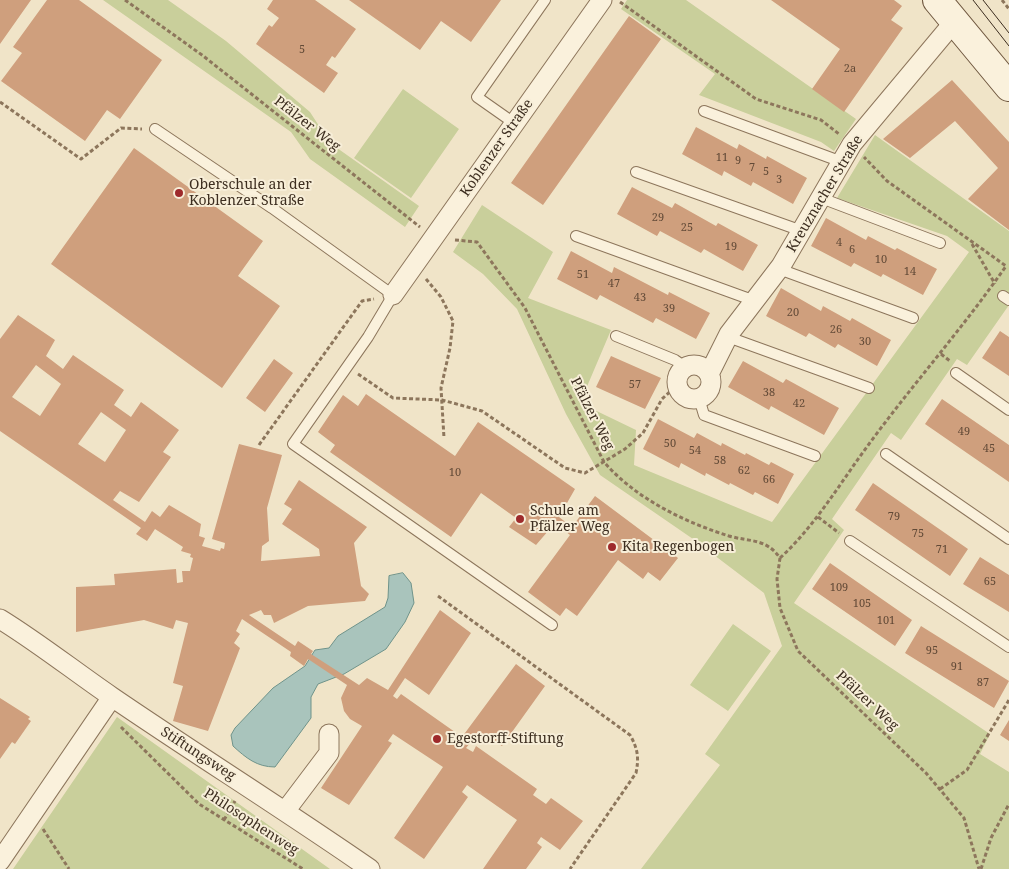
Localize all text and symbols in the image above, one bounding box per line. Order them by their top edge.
house number: 5 [299,43,305,57]
house number: 2a [844,62,856,76]
street label: Pfälzer Weg [270,93,344,155]
street label: Koblenzer Straße [457,96,537,200]
street label: Kreuznacher Straße [783,132,867,256]
house number: 11 [716,151,728,165]
house number: 9 [735,154,741,168]
house number: 7 [749,161,755,175]
house number: 5 [763,165,769,179]
house number: 3 [776,173,782,187]
place label: Oberschule an der Koblenzer Straße [189,177,312,210]
marker: Oberschule an der Koblenzer Straße [173,187,185,199]
house number: 29 [652,211,664,225]
house number: 25 [681,221,693,235]
house number: 4 [836,236,842,250]
house number: 19 [725,240,737,254]
house number: 6 [849,243,855,257]
house number: 10 [875,253,887,267]
house number: 14 [904,265,916,279]
house number: 51 [577,268,589,282]
house number: 47 [608,277,620,291]
house number: 43 [634,291,646,305]
house number: 39 [663,302,675,316]
house number: 20 [787,306,799,320]
house number: 26 [830,323,842,337]
house number: 30 [859,335,871,349]
street label: Pfälzer Weg [566,375,618,453]
house number: 57 [629,378,641,392]
house number: 38 [763,386,775,400]
house number: 42 [793,397,805,411]
house number: 49 [958,425,970,439]
house number: 50 [664,437,676,451]
house number: 45 [983,442,995,456]
house number: 54 [689,444,701,458]
house number: 58 [714,454,726,468]
house number: 62 [738,464,750,478]
house number: 10 [449,466,461,480]
house number: 66 [763,473,775,487]
place label: Schule am Pfälzer Weg [530,503,610,536]
house number: 79 [888,510,900,524]
marker: Schule am Pfälzer Weg [514,513,526,525]
house number: 75 [912,527,924,541]
place label: Kita Regenbogen [622,539,734,555]
marker: Kita Regenbogen [606,541,618,553]
house number: 71 [936,543,948,557]
house number: 65 [984,575,996,589]
house number: 109 [830,581,848,595]
house number: 105 [853,597,871,611]
house number: 101 [877,614,895,628]
house number: 95 [926,644,938,658]
house number: 91 [951,660,963,674]
street label: Pfälzer Weg [832,668,902,734]
house number: 87 [977,676,989,690]
street label: Stiftungsweg [157,724,239,784]
place label: Egestorff-Stiftung [447,731,563,747]
marker: Egestorff-Stiftung [431,733,443,745]
street label: Philosophenweg [200,785,302,859]

